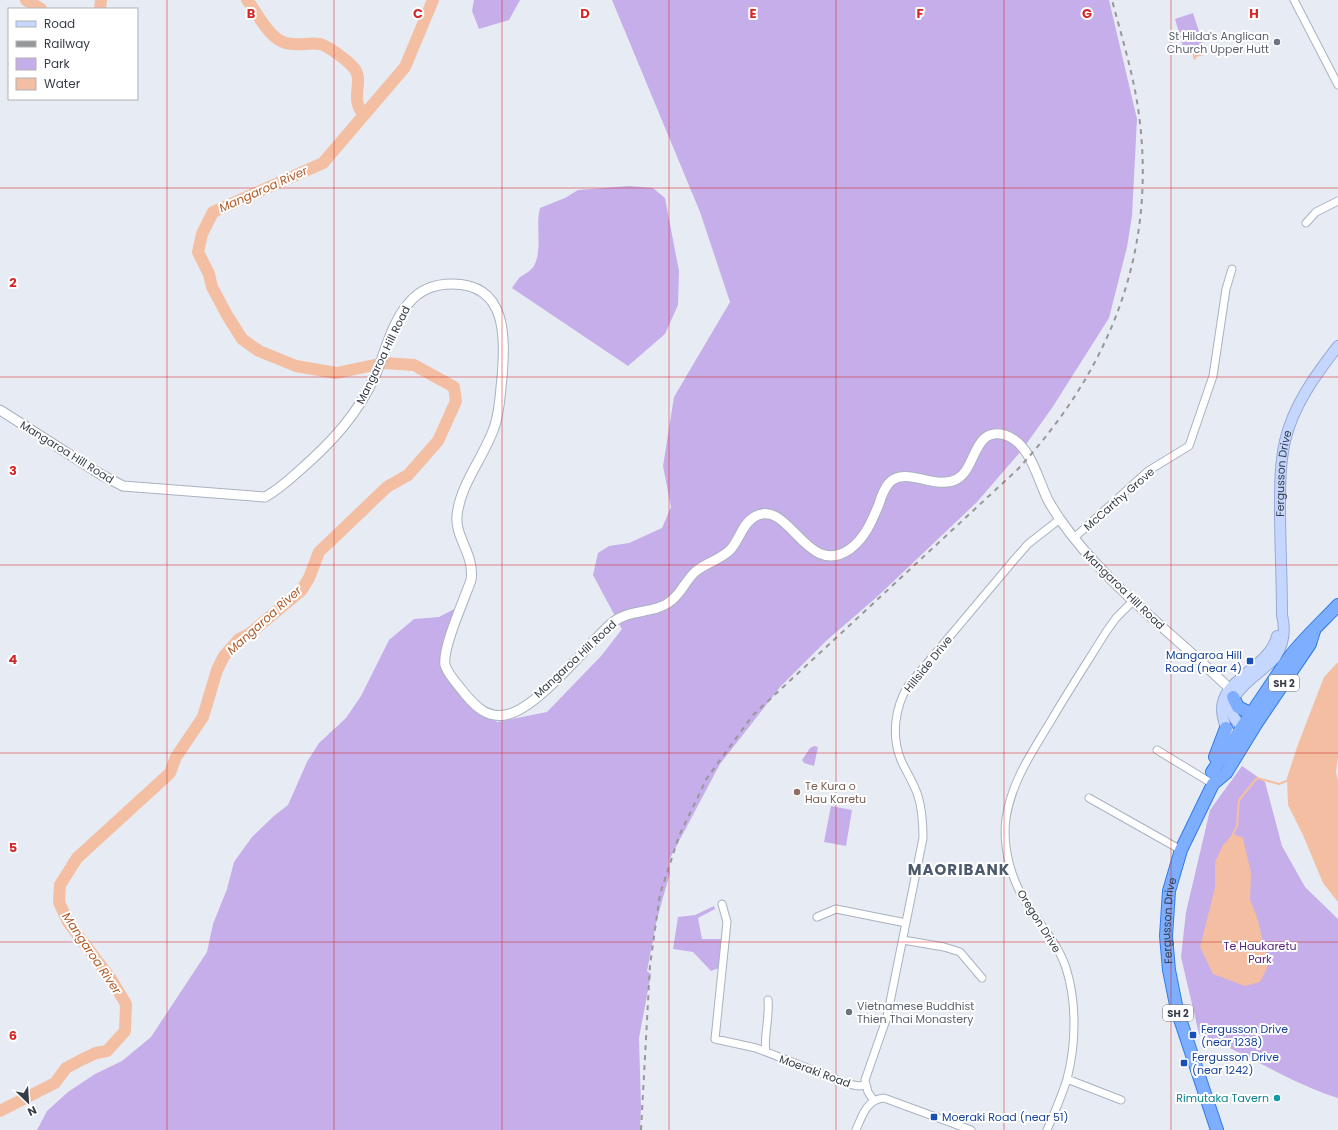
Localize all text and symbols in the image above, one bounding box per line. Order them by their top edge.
text: B [247,4,256,23]
text: C [413,4,423,23]
text: D [580,4,590,23]
text: E [749,4,757,23]
text: F [916,4,924,23]
text: G [1082,4,1092,23]
text: H [1249,4,1259,23]
legend [8,8,138,100]
text: Road [44,15,75,32]
place label: St Hilda's Anglican Church Upper Hutt [1167,28,1269,57]
text: Railway [44,35,90,52]
marker: St Hilda's Anglican Church Upper Hutt [1272,37,1282,47]
text: Park [44,55,71,72]
text: Water [44,75,81,92]
water label: Mangaroa River [216,162,310,216]
text: 2 [9,273,17,292]
street label: Mangaroa Hill Road [352,303,414,407]
street label: Mangaroa Hill Road [17,417,117,487]
street label: Fergusson Drive [1272,428,1296,517]
text: 3 [9,461,17,480]
street label: McCarthy Grove [1080,464,1158,534]
street label: Mangaroa Hill Road [1080,547,1168,633]
water label: Mangaroa River [223,582,305,658]
street label: Mangaroa Hill Road [530,616,620,702]
street label: Hillside Drive [900,632,956,696]
place label: Mangaroa Hill Road (near 4) [1165,647,1242,676]
text: 4 [9,650,18,669]
marker: Mangaroa Hill Road (near 4) [1245,656,1255,666]
road number: SH 2 [1269,675,1299,691]
place label: Te Kura o Hau Karetu [805,778,866,807]
marker: Te Kura o Hau Karetu [792,787,802,797]
text: 5 [9,838,17,857]
district label: MAORIBANK [908,859,1010,880]
street label: Fergusson Drive [1158,875,1181,965]
street label: Oregon Drive [1013,886,1065,956]
water label: Mangaroa River [58,909,126,998]
park label: Te Haukaretu Park [1224,938,1296,967]
place label: Vietnamese Buddhist Thien Thai Monastery [857,998,974,1027]
road number: SH 2 [1163,1005,1193,1021]
marker: Vietnamese Buddhist Thien Thai Monastery [844,1007,854,1017]
place label: Fergusson Drive (near 1238) [1201,1021,1288,1050]
text: 6 [9,1026,17,1045]
marker: Fergusson Drive (near 1238) [1188,1030,1198,1040]
place label: Fergusson Drive (near 1242) [1192,1049,1279,1078]
street label: Moeraki Road [777,1051,853,1091]
marker: Fergusson Drive (near 1242) [1179,1058,1189,1068]
north arrow [8,1082,48,1122]
place label: Rimutaka Tavern [1176,1090,1269,1106]
marker: Rimutaka Tavern [1272,1093,1282,1103]
text: N [25,1102,39,1120]
place label: Moeraki Road (near 51) [942,1109,1068,1125]
marker: Moeraki Road (near 51) [929,1112,939,1122]

